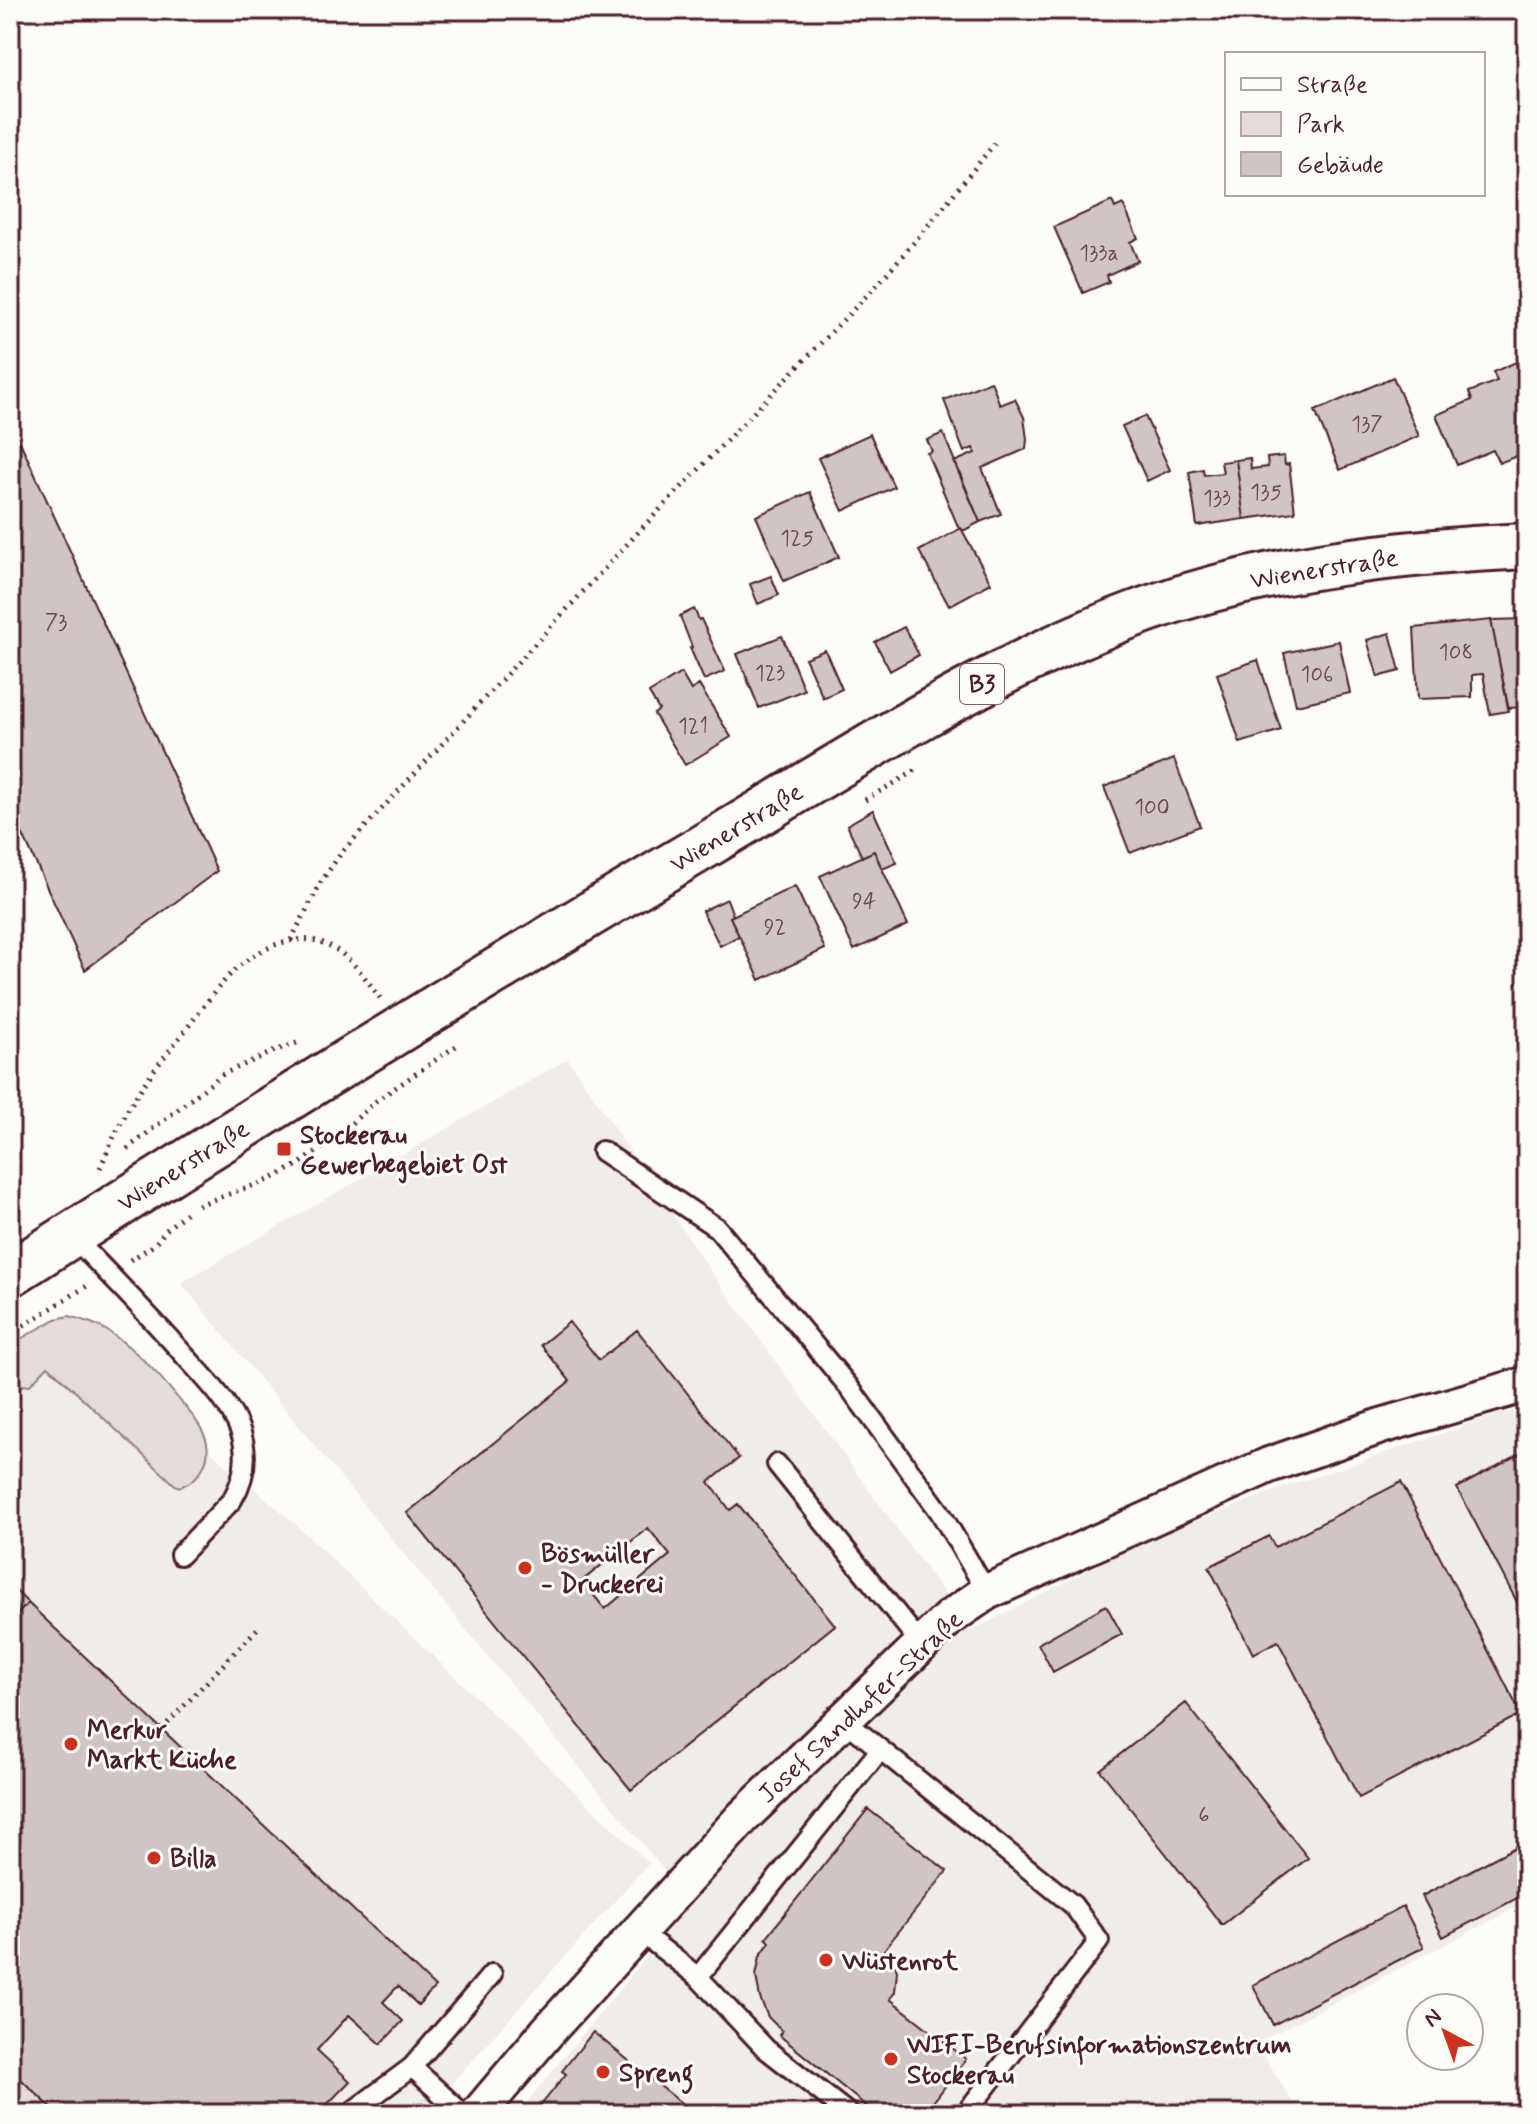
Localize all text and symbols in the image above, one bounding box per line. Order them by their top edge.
legend [1225,52,1485,196]
text: Straße [1297,70,1368,101]
text: Park [1297,110,1345,141]
text: Gebäude [1297,150,1384,181]
house number: 133a [1079,240,1119,268]
house number: 137 [1351,411,1383,439]
house number: 135 [1250,479,1282,507]
house number: 133 [1203,485,1231,513]
house number: 125 [780,525,814,553]
street label: Wienerstraße [1248,541,1401,598]
house number: 73 [45,609,67,637]
house number: 108 [1439,639,1473,667]
house number: 123 [755,660,785,688]
house number: 106 [1301,661,1333,689]
road number: B3 [960,664,1004,704]
house number: 121 [678,713,708,741]
street label: Wienerstraße [664,776,810,882]
house number: 100 [1134,794,1170,822]
house number: 94 [852,888,876,916]
house number: 92 [764,914,786,942]
street label: Wienerstraße [112,1113,257,1221]
place label: Stockerau Gewerbegebiet Ost [300,1119,508,1184]
marker: Stockerau Gewerbegebiet Ost [275,1140,293,1158]
place label: Bösmüller - Druckerei [541,1538,663,1602]
marker: Bösmüller - Druckerei [516,1559,534,1577]
street label: Josef Sandhofer-Straße [752,1603,971,1812]
place label: Merkur Markt Küche [87,1714,237,1778]
marker: Merkur Markt Küche [62,1735,80,1753]
house number: 6 [1198,1802,1210,1830]
place label: Billa [170,1843,217,1877]
marker: Billa [145,1849,163,1867]
place label: Wüstenrot [841,1945,959,1979]
marker: Wüstenrot [817,1951,835,1969]
north arrow [1405,1992,1485,2072]
text: N [1418,2003,1448,2034]
place label: WIFI-Berufsinformationszentrum Stockerau [906,2029,1291,2093]
marker: WIFI-Berufsinformationszentrum Stockerau [882,2050,900,2068]
place label: Spreng [619,2057,693,2094]
marker: Spreng [594,2063,612,2081]

